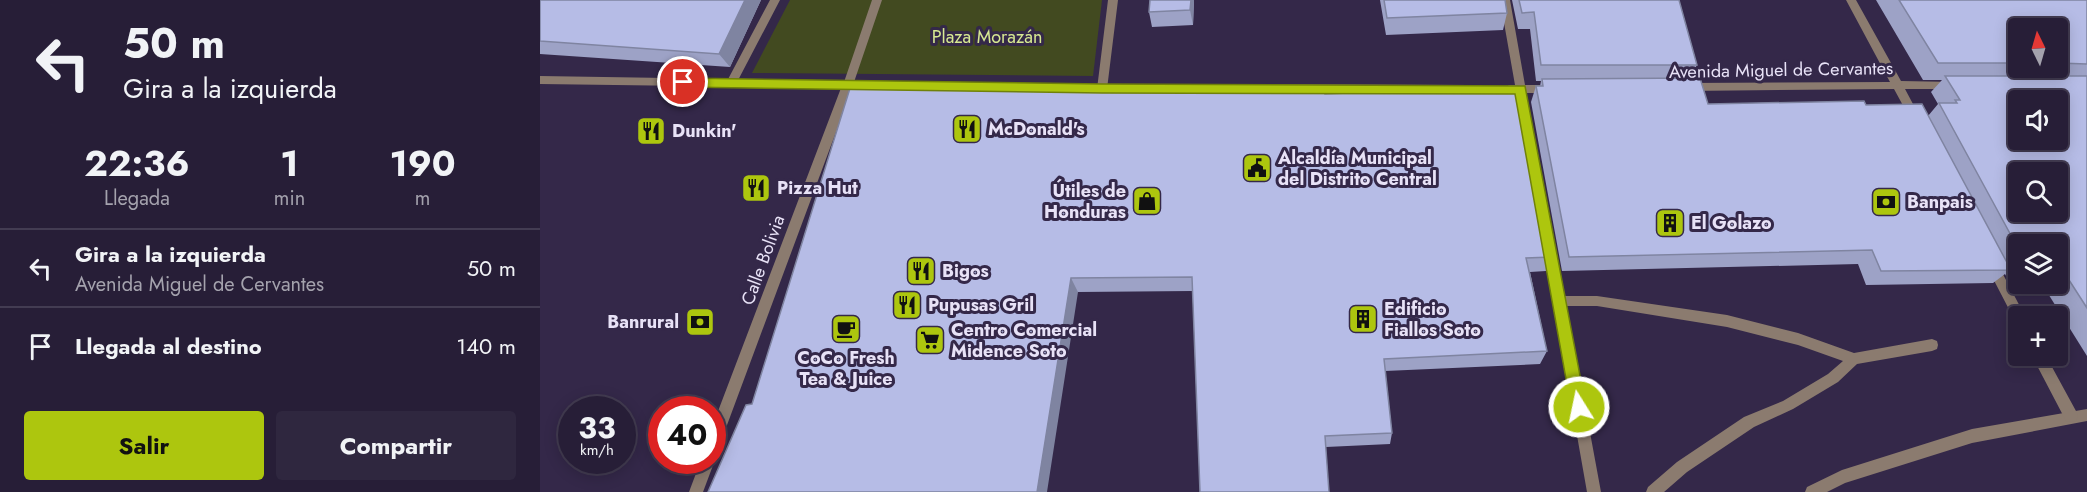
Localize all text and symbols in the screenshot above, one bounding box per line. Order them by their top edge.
text: 50 m [123,13,225,74]
north arrow [2008,18,2068,78]
map controls [2008,18,2068,366]
icon: left [24,24,102,102]
park label: Plaza Morazán [932,24,1042,50]
street label: Avenida Miguel de Cervantes [1669,55,1893,85]
pin [657,56,708,107]
icon: arrive [666,65,699,98]
text: Gira a la izquierda [123,69,337,108]
button: sound [2008,90,2068,150]
restaurant icon: McDonald's [951,113,983,145]
restaurant icon: Dunkin' [635,115,667,147]
place label: McDonald's [988,116,1085,142]
place label: Dunkin' [672,118,737,144]
text: 22:36 [84,137,190,189]
text: 1 [280,137,299,189]
text: 190 [389,137,456,189]
place label: Alcaldía Municipal del Distrito Central [1277,145,1437,192]
public building icon: Alcaldía Municipal del Distrito Central [1241,152,1273,184]
button: search [2008,162,2068,222]
restaurant icon: Pizza Hut [740,172,772,204]
place label: Pizza Hut [777,175,858,201]
place label: Útiles de Honduras [1044,178,1126,225]
text: Llegada [104,184,170,213]
text: min [274,184,305,213]
text: m [415,184,430,213]
shop icon: Útiles de Honduras [1131,185,1163,217]
bank icon: Banpais [1870,186,1902,218]
place label: Banpais [1907,189,1973,215]
building icon: El Golazo [1654,207,1686,239]
place label: El Golazo [1691,210,1772,236]
street label: Calle Bolivia [735,211,791,309]
button: layers [2008,234,2068,294]
text: Gira a la izquierda [75,238,266,270]
icon: left [24,252,57,285]
text: 50 m [467,252,516,284]
restaurant icon: Bigos [905,255,937,287]
place label: Bigos [942,258,989,284]
text: Avenida Miguel de Cervantes [75,270,324,299]
restaurant icon: Pupusas Gril [891,289,923,321]
place label: Pupusas Gril [928,292,1034,318]
place label: Edificio Fiallos Soto [1384,296,1481,343]
building icon: Edificio Fiallos Soto [1347,303,1379,335]
bank icon: Banrural [684,306,716,338]
button: + [2008,306,2068,366]
place label: Banrural [607,309,679,335]
cafe icon: CoCo Fresh Tea & Juice [830,313,862,345]
place label: Centro Comercial Midence Soto [951,317,1097,364]
supermarket icon: Centro Comercial Midence Soto [914,324,946,356]
icon: arrive [24,330,57,363]
text: Llegada al destino [75,330,262,362]
text: 140 m [456,330,516,362]
place label: CoCo Fresh Tea & Juice [797,345,895,392]
position arrow [1547,375,1611,439]
speed limit sign: 40 [648,396,726,474]
text: 33 [578,406,616,449]
button: Salir [24,411,264,480]
button: Compartir [276,411,516,480]
text: km/h [580,439,614,461]

